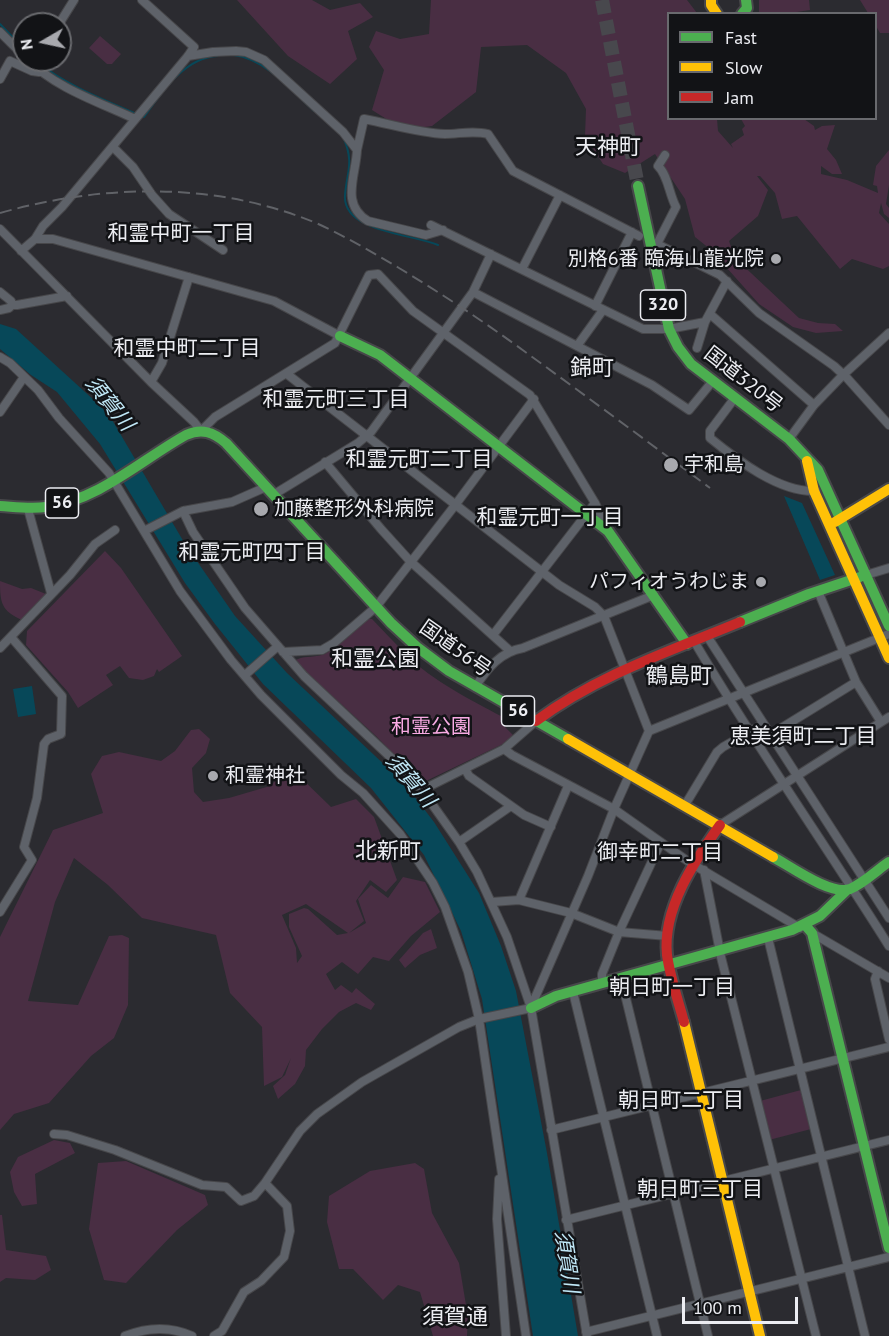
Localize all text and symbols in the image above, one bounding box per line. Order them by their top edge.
north arrow [12,12,72,72]
legend [667,12,877,120]
text: Fast [725,26,757,49]
text: N [15,38,37,51]
text: Slow [725,56,763,79]
text: Jam [725,86,754,109]
district label: 天神町 [575,135,641,161]
district label: 和霊中町一丁目 [108,221,254,247]
place label: 別格6番 臨海山龍光院 [568,247,764,271]
marker: 別格6番 臨海山龍光院 [769,252,783,266]
road number: 320 [640,290,686,320]
district label: 和霊中町二丁目 [114,336,260,362]
street label: 国道320号 [699,342,787,418]
district label: 錦町 [570,356,614,382]
water label: 須賀川 [79,372,139,436]
district label: 和霊元町三丁目 [263,387,409,413]
district label: 和霊元町二丁目 [346,447,492,473]
place label: 宇和島 [684,453,744,477]
marker: 宇和島 [662,456,680,474]
road number: 56 [46,488,78,518]
place label: 加藤整形外科病院 [274,497,434,521]
marker: 加藤整形外科病院 [252,500,270,518]
district label: 和霊元町一丁目 [477,505,623,531]
district label: 和霊元町四丁目 [179,540,325,566]
place label: パフィオうわじま [589,570,749,594]
marker: パフィオうわじま [754,575,768,589]
street label: 国道56号 [415,616,495,682]
district label: 和霊公園 [331,647,419,673]
district label: 鶴島町 [646,664,712,690]
road number: 56 [502,696,534,726]
park label: 和霊公園 [391,715,471,739]
district label: 恵美須町二丁目 [730,724,876,750]
water label: 須賀川 [380,749,440,813]
place label: 和霊神社 [225,764,305,788]
marker: 和霊神社 [206,769,220,783]
district label: 北新町 [355,839,421,865]
district label: 御幸町二丁目 [597,840,723,866]
district label: 朝日町一丁目 [609,975,735,1001]
district label: 朝日町二丁目 [618,1088,744,1114]
district label: 朝日町三丁目 [637,1177,763,1203]
water label: 須賀川 [549,1229,583,1295]
scale bar [685,1285,800,1323]
text: 100 m [693,1296,742,1319]
district label: 須賀通 [422,1305,488,1331]

